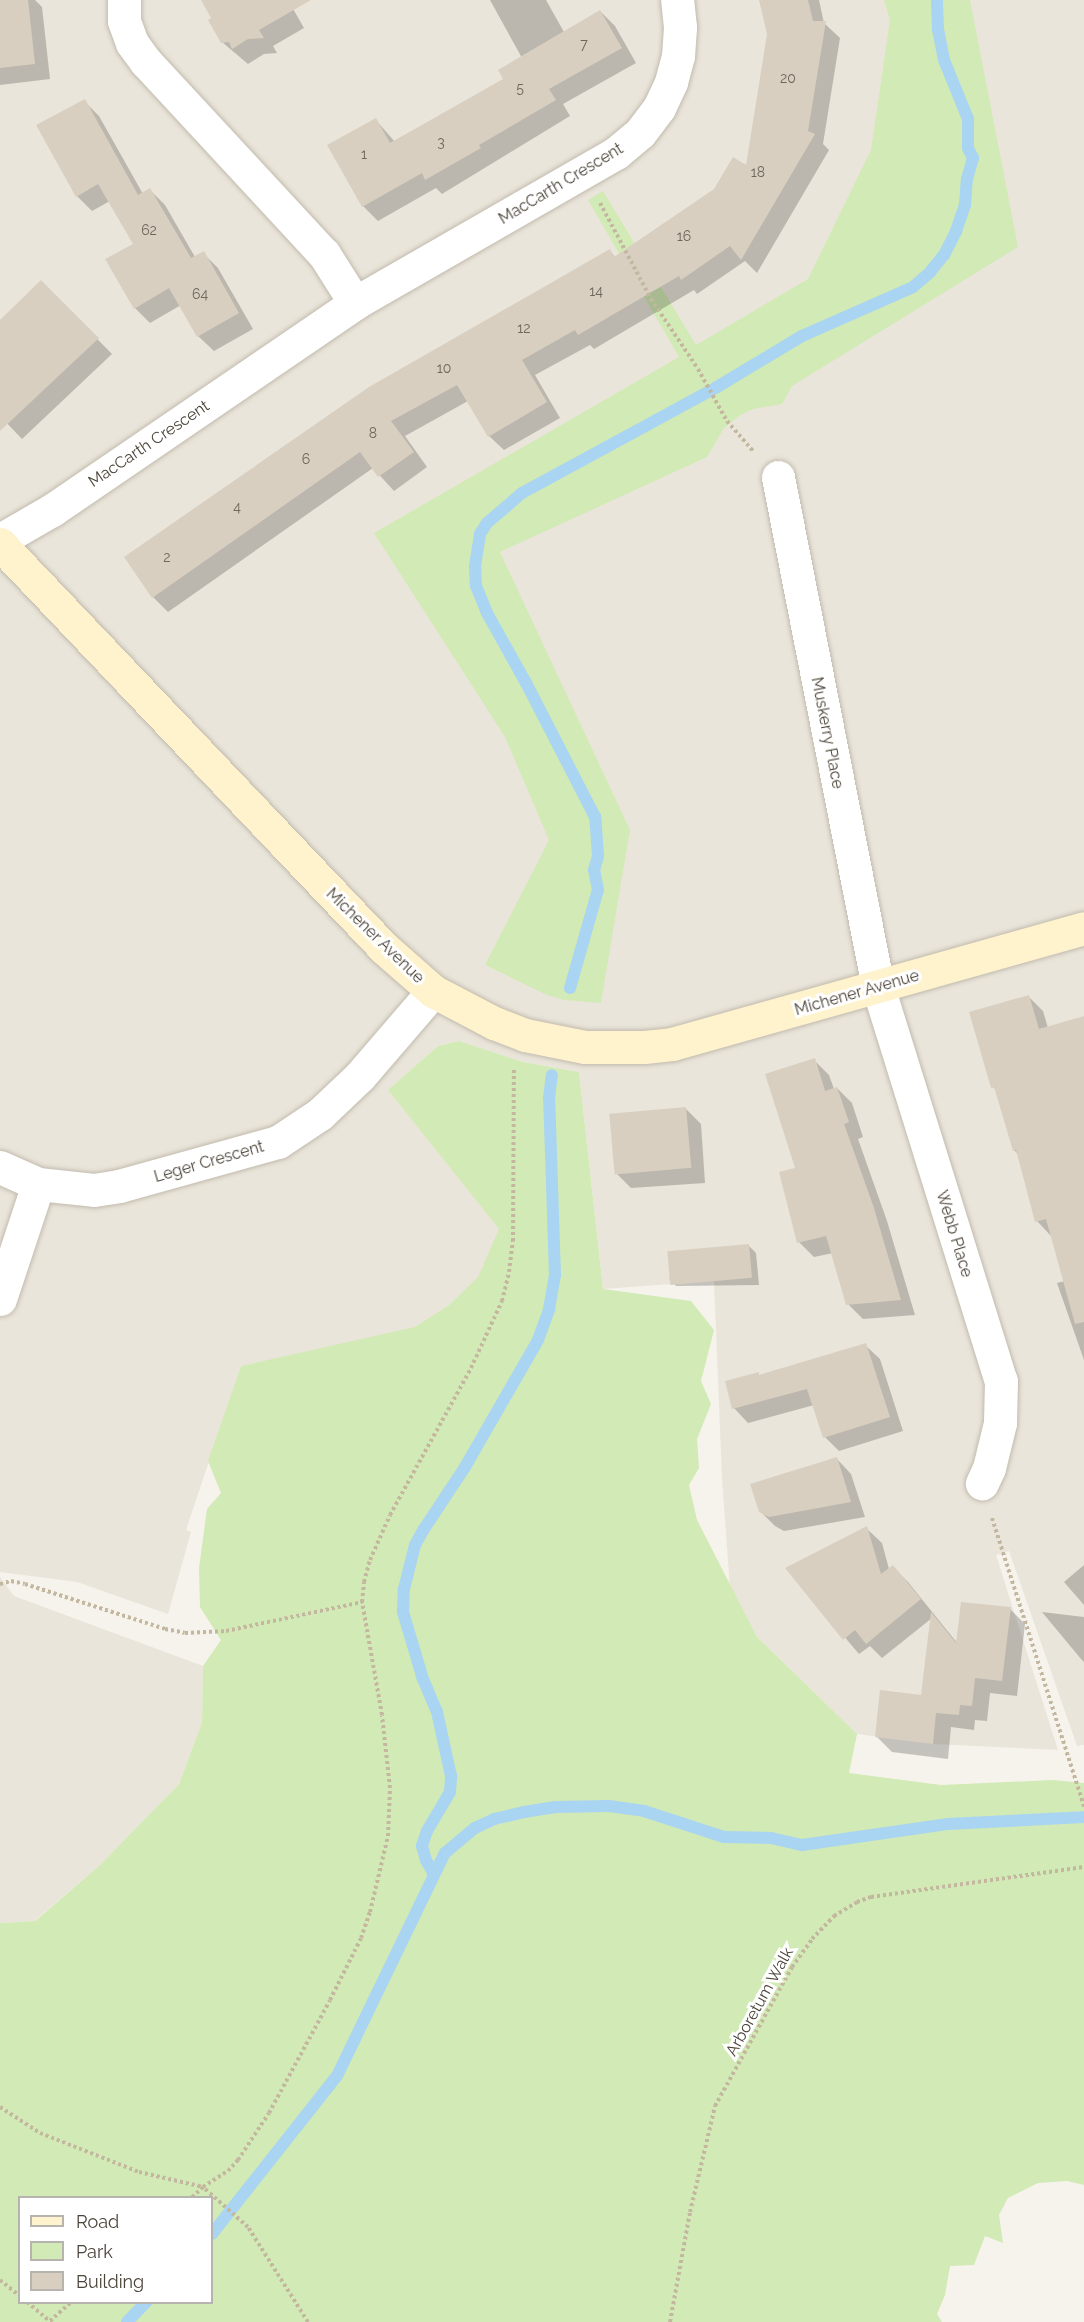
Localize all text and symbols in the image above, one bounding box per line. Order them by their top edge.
house number: 7 [580,36,588,52]
house number: 20 [780,70,796,86]
house number: 5 [516,80,524,96]
house number: 3 [437,134,445,150]
street label: MacCarth Crescent [495,139,627,229]
house number: 1 [361,146,367,162]
house number: 18 [751,164,765,180]
house number: 62 [141,222,157,238]
house number: 16 [677,228,691,244]
house number: 14 [589,283,603,299]
house number: 64 [192,286,208,302]
house number: 12 [517,320,531,336]
house number: 10 [437,360,451,376]
street label: MacCarth Crescent [85,396,213,492]
house number: 8 [369,425,377,441]
house number: 6 [302,451,310,467]
house number: 4 [233,499,241,515]
house number: 2 [163,549,171,565]
street label: Muskerry Place [807,675,847,791]
street label: Michener Avenue [322,884,428,988]
street label: Michener Avenue [792,966,922,1020]
street label: Leger Crescent [152,1137,266,1187]
street label: Webb Place [932,1188,976,1280]
street label: Arboretum Walk [722,1944,798,2060]
legend [18,2196,213,2304]
text: Road [76,2211,119,2232]
text: Park [76,2241,113,2262]
text: Building [76,2271,144,2292]

